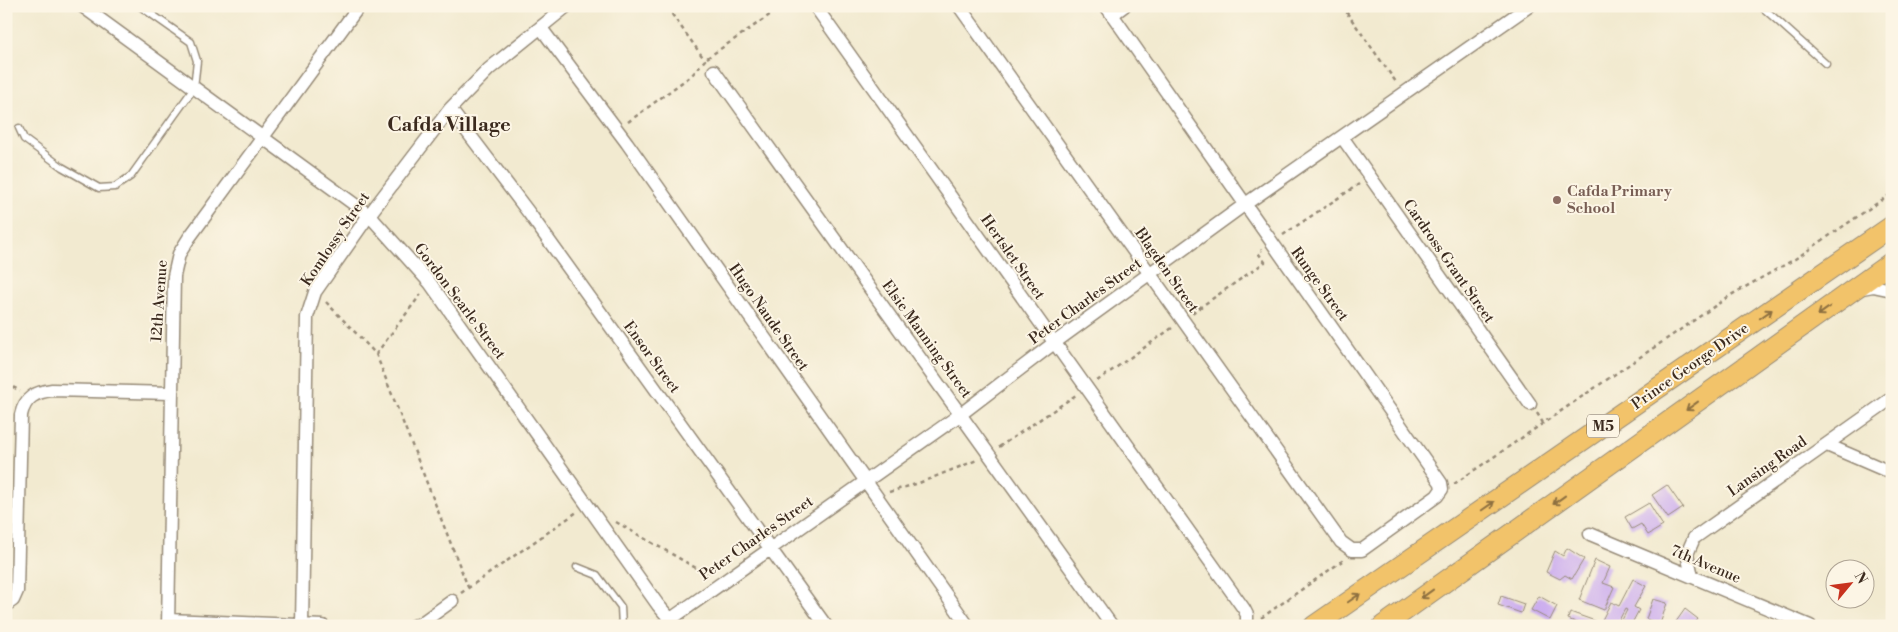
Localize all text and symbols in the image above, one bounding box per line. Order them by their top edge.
district label: Cafda Village [387,113,511,138]
place label: Cafda Primary School [1567,182,1672,218]
street label: Komlossy Street [297,188,374,290]
marker: Cafda Primary School [1551,194,1563,206]
street label: Cardross Grant Street [1399,196,1499,327]
street label: Hertslet Street [976,211,1049,304]
street label: Blagden Street [1130,223,1203,317]
street label: Gordon Searle Street [410,239,510,364]
street label: Runge Street [1286,244,1353,326]
street label: Peter Charles Street [1025,254,1146,349]
street label: 12th Avenue [147,259,172,343]
street label: Hugo Naude Street [724,260,813,375]
street label: Elsie Manning Street [877,277,976,403]
one-way arrow [1817,306,1831,316]
one-way arrow [1758,309,1772,319]
street label: Ensor Street [619,317,685,398]
street label: Prince George Drive [1628,319,1753,414]
one-way arrow [1685,400,1699,411]
road number: M5 [1587,414,1619,438]
street label: Lansing Road [1724,432,1811,501]
street label: Peter Charles Street [696,492,817,585]
one-way arrow [1552,495,1566,505]
one-way arrow [1481,501,1495,511]
street label: 7th Avenue [1668,541,1744,588]
north arrow [1826,560,1876,610]
text: N [1850,569,1871,587]
one-way arrow [1420,589,1434,599]
one-way arrow [1347,593,1361,603]

